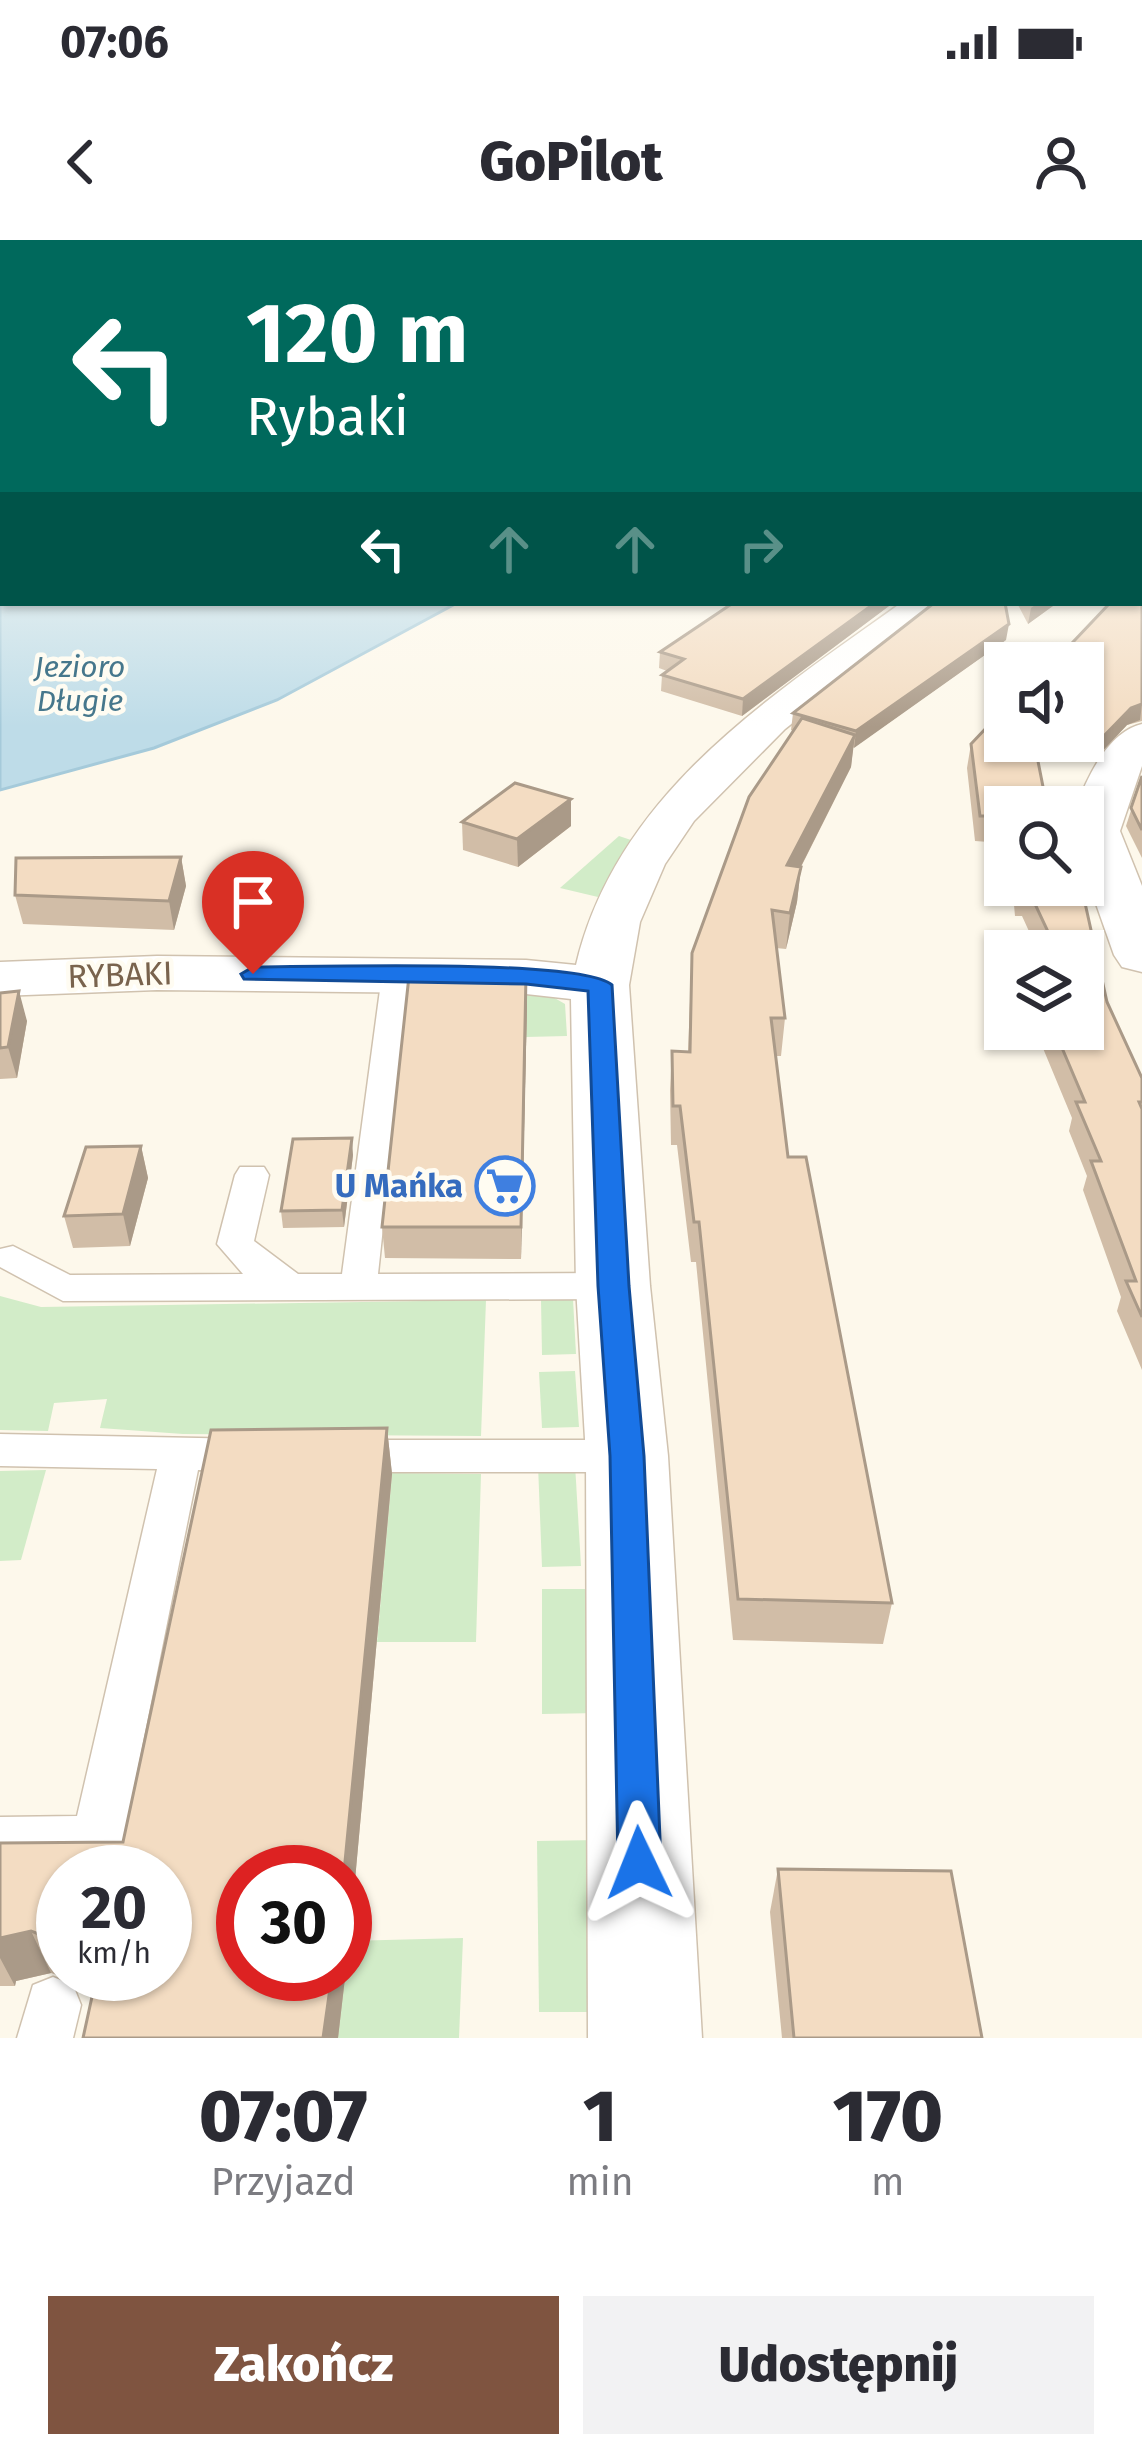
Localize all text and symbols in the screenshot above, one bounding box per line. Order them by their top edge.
text: 07:06 [60,15,169,69]
icon: back [48,129,114,195]
icon: person [1028,129,1094,195]
text: GoPilot [479,130,663,194]
text: 120 m [246,283,468,384]
icon: left [48,288,204,444]
text: Rybaki [246,385,409,449]
icon: left [350,516,416,582]
icon: ahead [476,516,542,582]
icon: ahead [602,516,668,582]
icon: right [728,516,794,582]
map controls [984,642,1104,1050]
button: sound [984,642,1104,762]
water label: Jezioro Długie [33,649,125,719]
button: search [984,786,1104,906]
pin [202,851,304,974]
icon: arrive [220,869,286,935]
button: layers [984,930,1104,1050]
street label: RYBAKI [67,953,173,997]
supermarket icon: U Mańka [474,1155,536,1217]
place label: U Mańka [335,1166,463,1206]
position arrow [576,1800,702,1926]
speed limit sign: 30 [216,1845,372,2001]
text: 20 [81,1872,147,1944]
text: km/h [77,1935,151,1971]
text: 07:07 [199,2074,367,2160]
text: 1 [583,2074,617,2160]
text: 170 [833,2074,943,2160]
text: Przyjazd [211,2159,356,2205]
text: min [566,2159,634,2205]
text: m [871,2159,905,2205]
button: Zakończ [48,2296,559,2434]
button: Udostępnij [583,2296,1094,2434]

